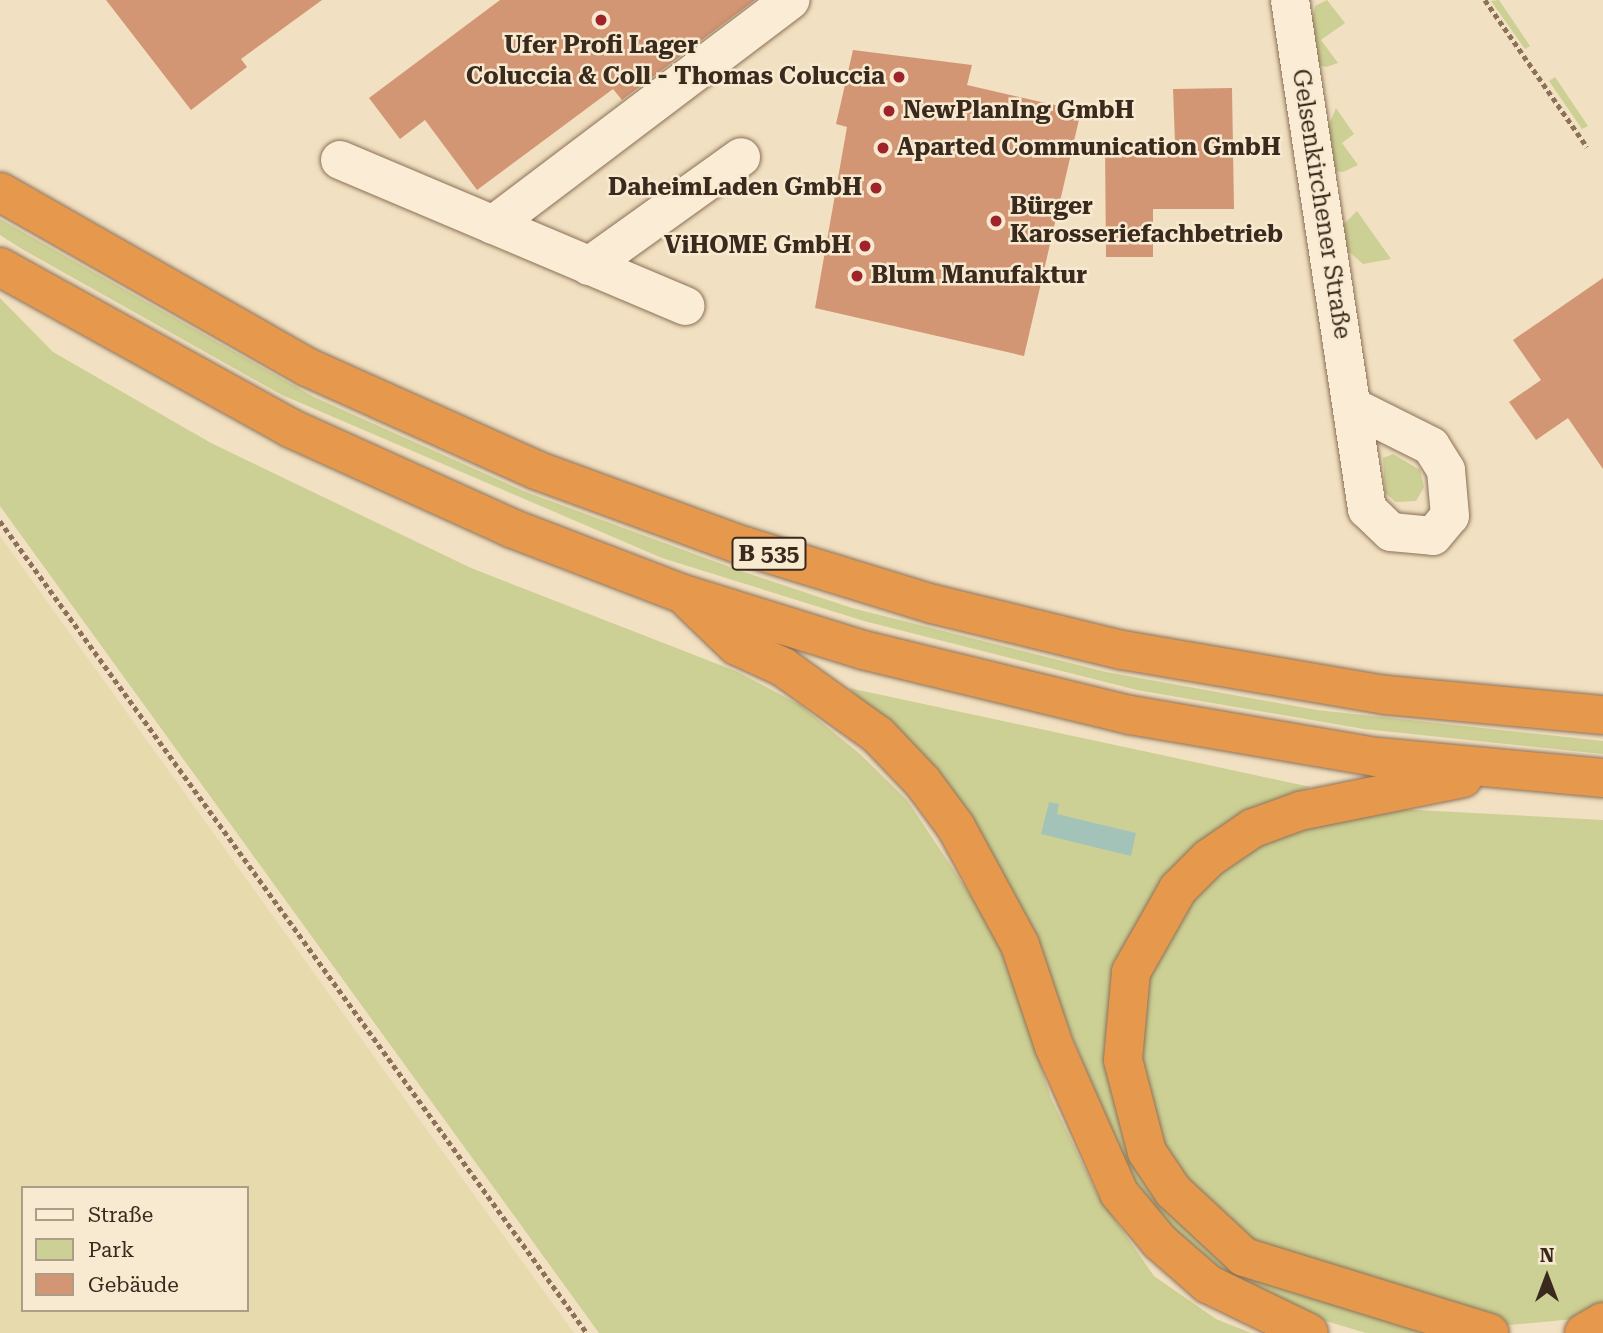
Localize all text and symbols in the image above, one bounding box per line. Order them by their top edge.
marker: Ufer Profi Lager [593,12,609,28]
place label: Ufer Profi Lager [504,32,698,60]
place label: Coluccia & Coll - Thomas Coluccia [466,63,885,91]
street label: Gelsenkirchener Straße [1285,67,1357,341]
marker: Coluccia & Coll - Thomas Coluccia [891,69,907,85]
place label: NewPlanIng GmbH [903,97,1134,125]
marker: NewPlanIng GmbH [881,103,897,119]
place label: Aparted Communication GmbH [897,134,1281,162]
marker: Aparted Communication GmbH [875,140,891,156]
place label: DaheimLaden GmbH [608,174,862,202]
marker: DaheimLaden GmbH [868,180,884,196]
place label: Bürger Karosseriefachbetrieb [1010,193,1283,249]
marker: Bürger Karosseriefachbetrieb [988,213,1004,229]
place label: ViHOME GmbH [664,232,851,260]
marker: ViHOME GmbH [857,238,873,254]
place label: Blum Manufaktur [871,262,1087,290]
marker: Blum Manufaktur [849,268,865,284]
road number: B 535 [730,534,808,574]
legend [21,1186,248,1312]
text: Straße [88,1203,153,1227]
text: Park [88,1238,134,1262]
north arrow [1512,1242,1582,1312]
text: N [1540,1244,1554,1267]
text: Gebäude [88,1273,179,1297]

